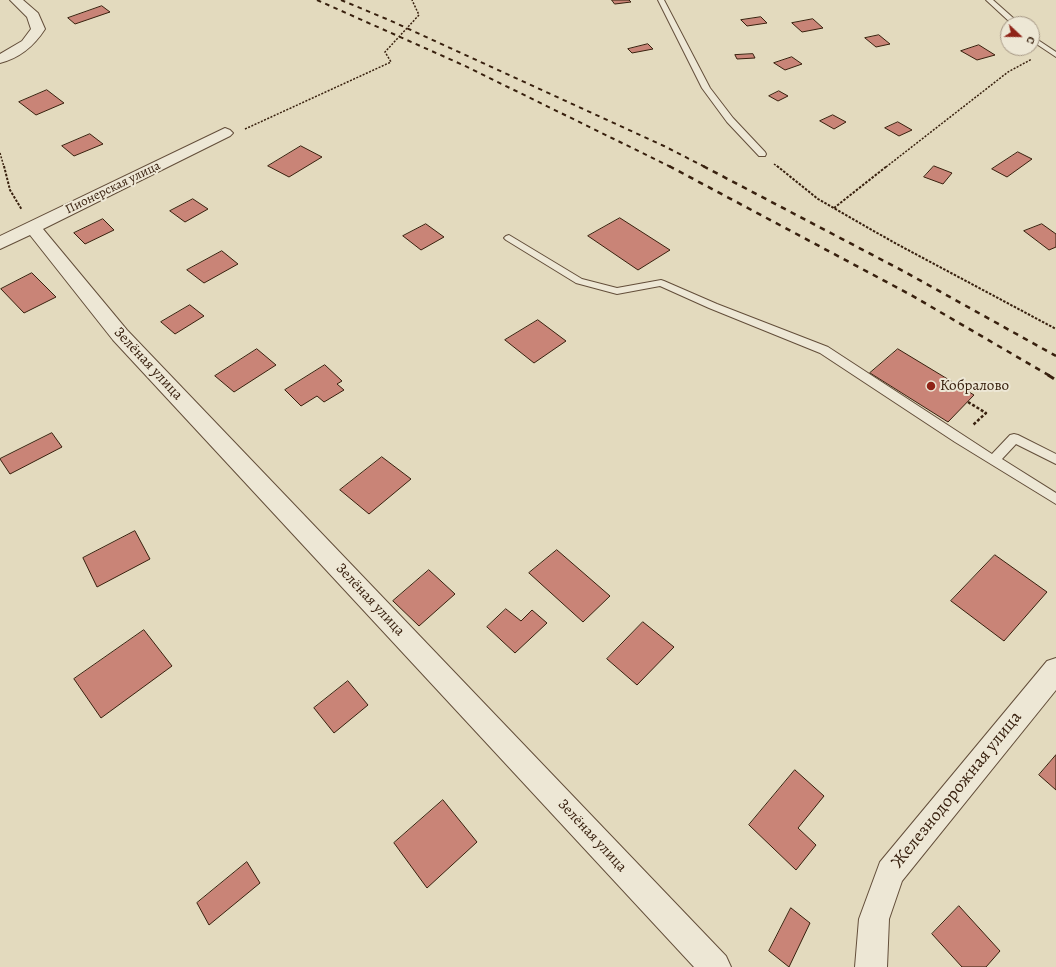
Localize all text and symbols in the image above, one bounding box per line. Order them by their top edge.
north arrow [1000,16,1040,56]
text: С [1022,34,1039,46]
street label: Пионерская улица [63,158,163,218]
street label: Зелёная улица [110,324,186,404]
place label: Кобралово [940,377,1009,395]
marker: Кобралово [925,380,937,392]
street label: Зелёная улица [332,560,408,640]
street label: Железнодорожная улица [887,707,1027,873]
street label: Зелёная улица [554,796,630,876]

